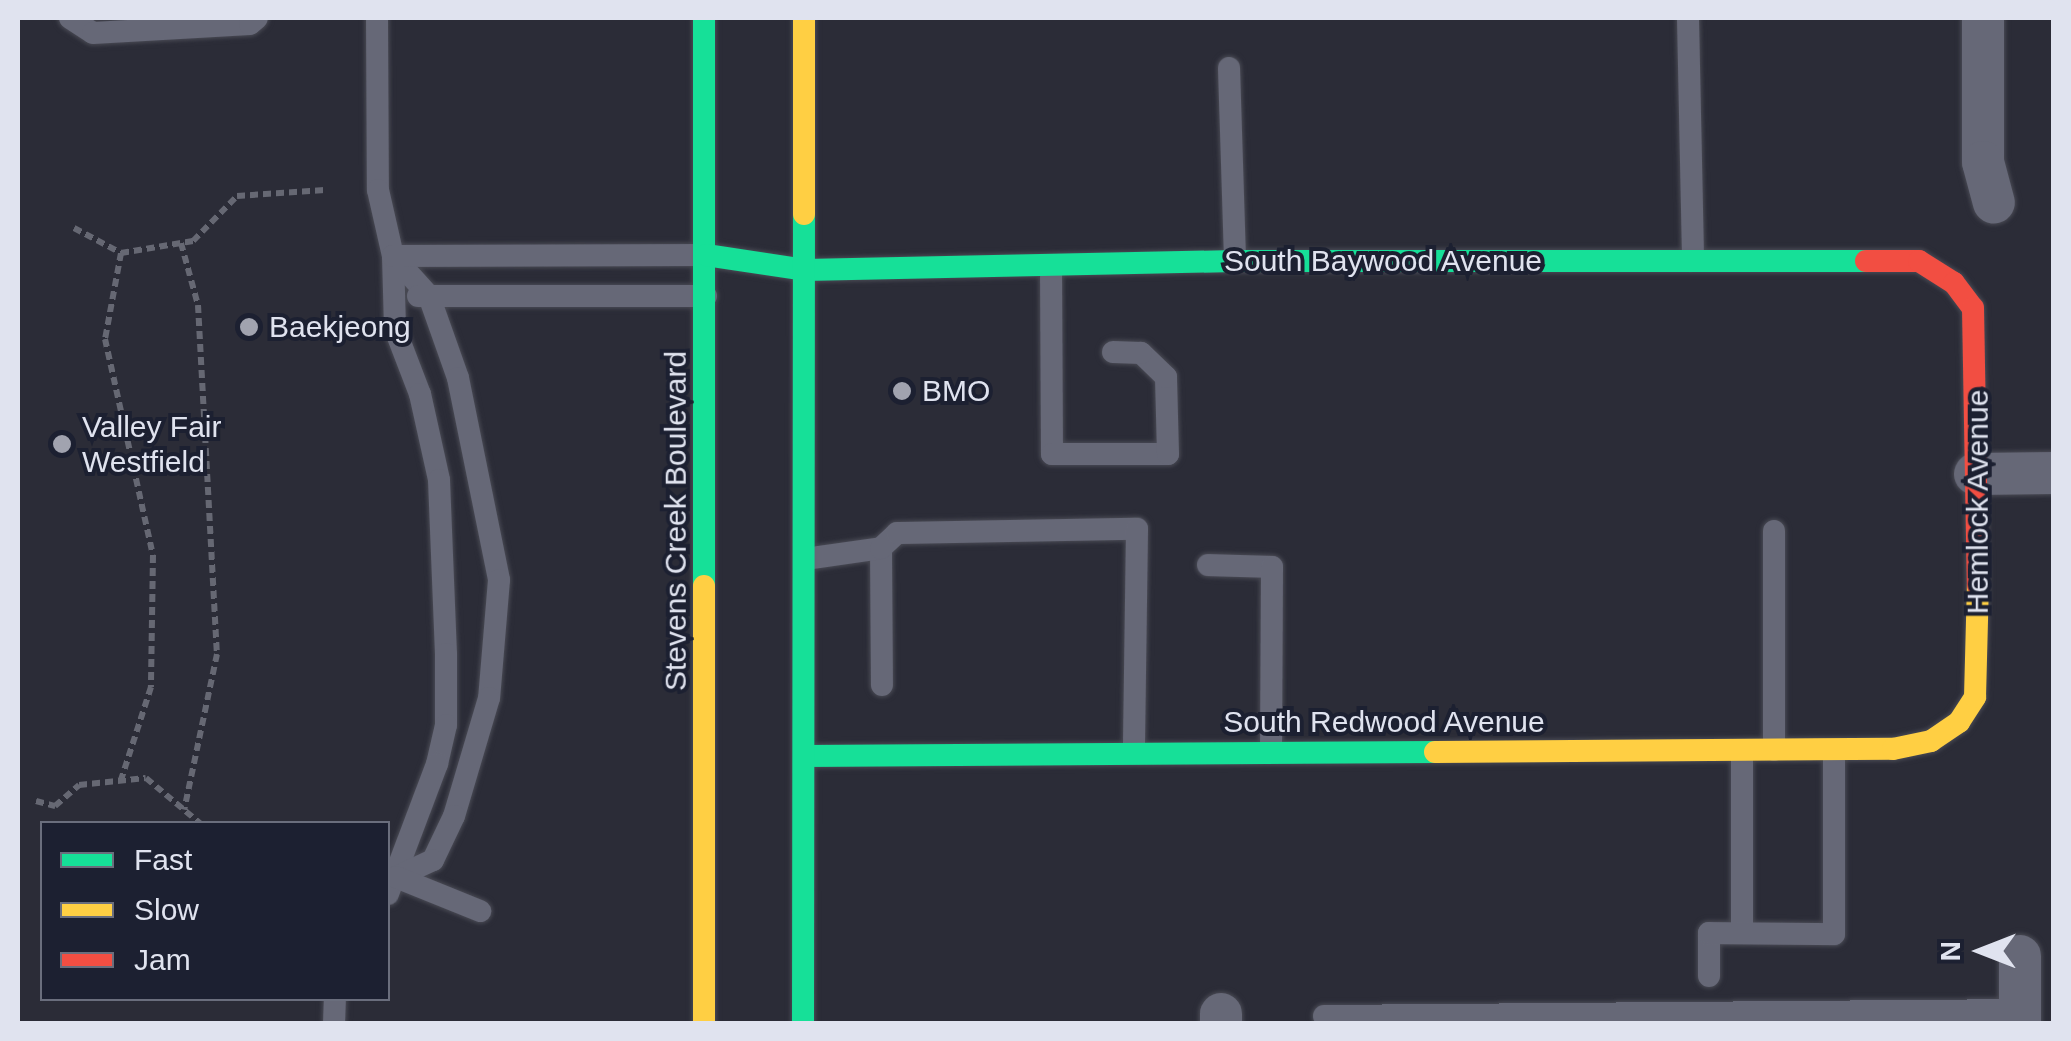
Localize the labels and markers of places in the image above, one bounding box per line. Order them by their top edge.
place label: Baekjeong [269,309,411,345]
marker: Baekjeong [238,316,260,338]
place label: BMO [922,373,990,409]
marker: BMO [891,380,913,402]
place label: Valley Fair Westfield [82,409,221,480]
marker: Valley Fair Westfield [51,433,73,455]

